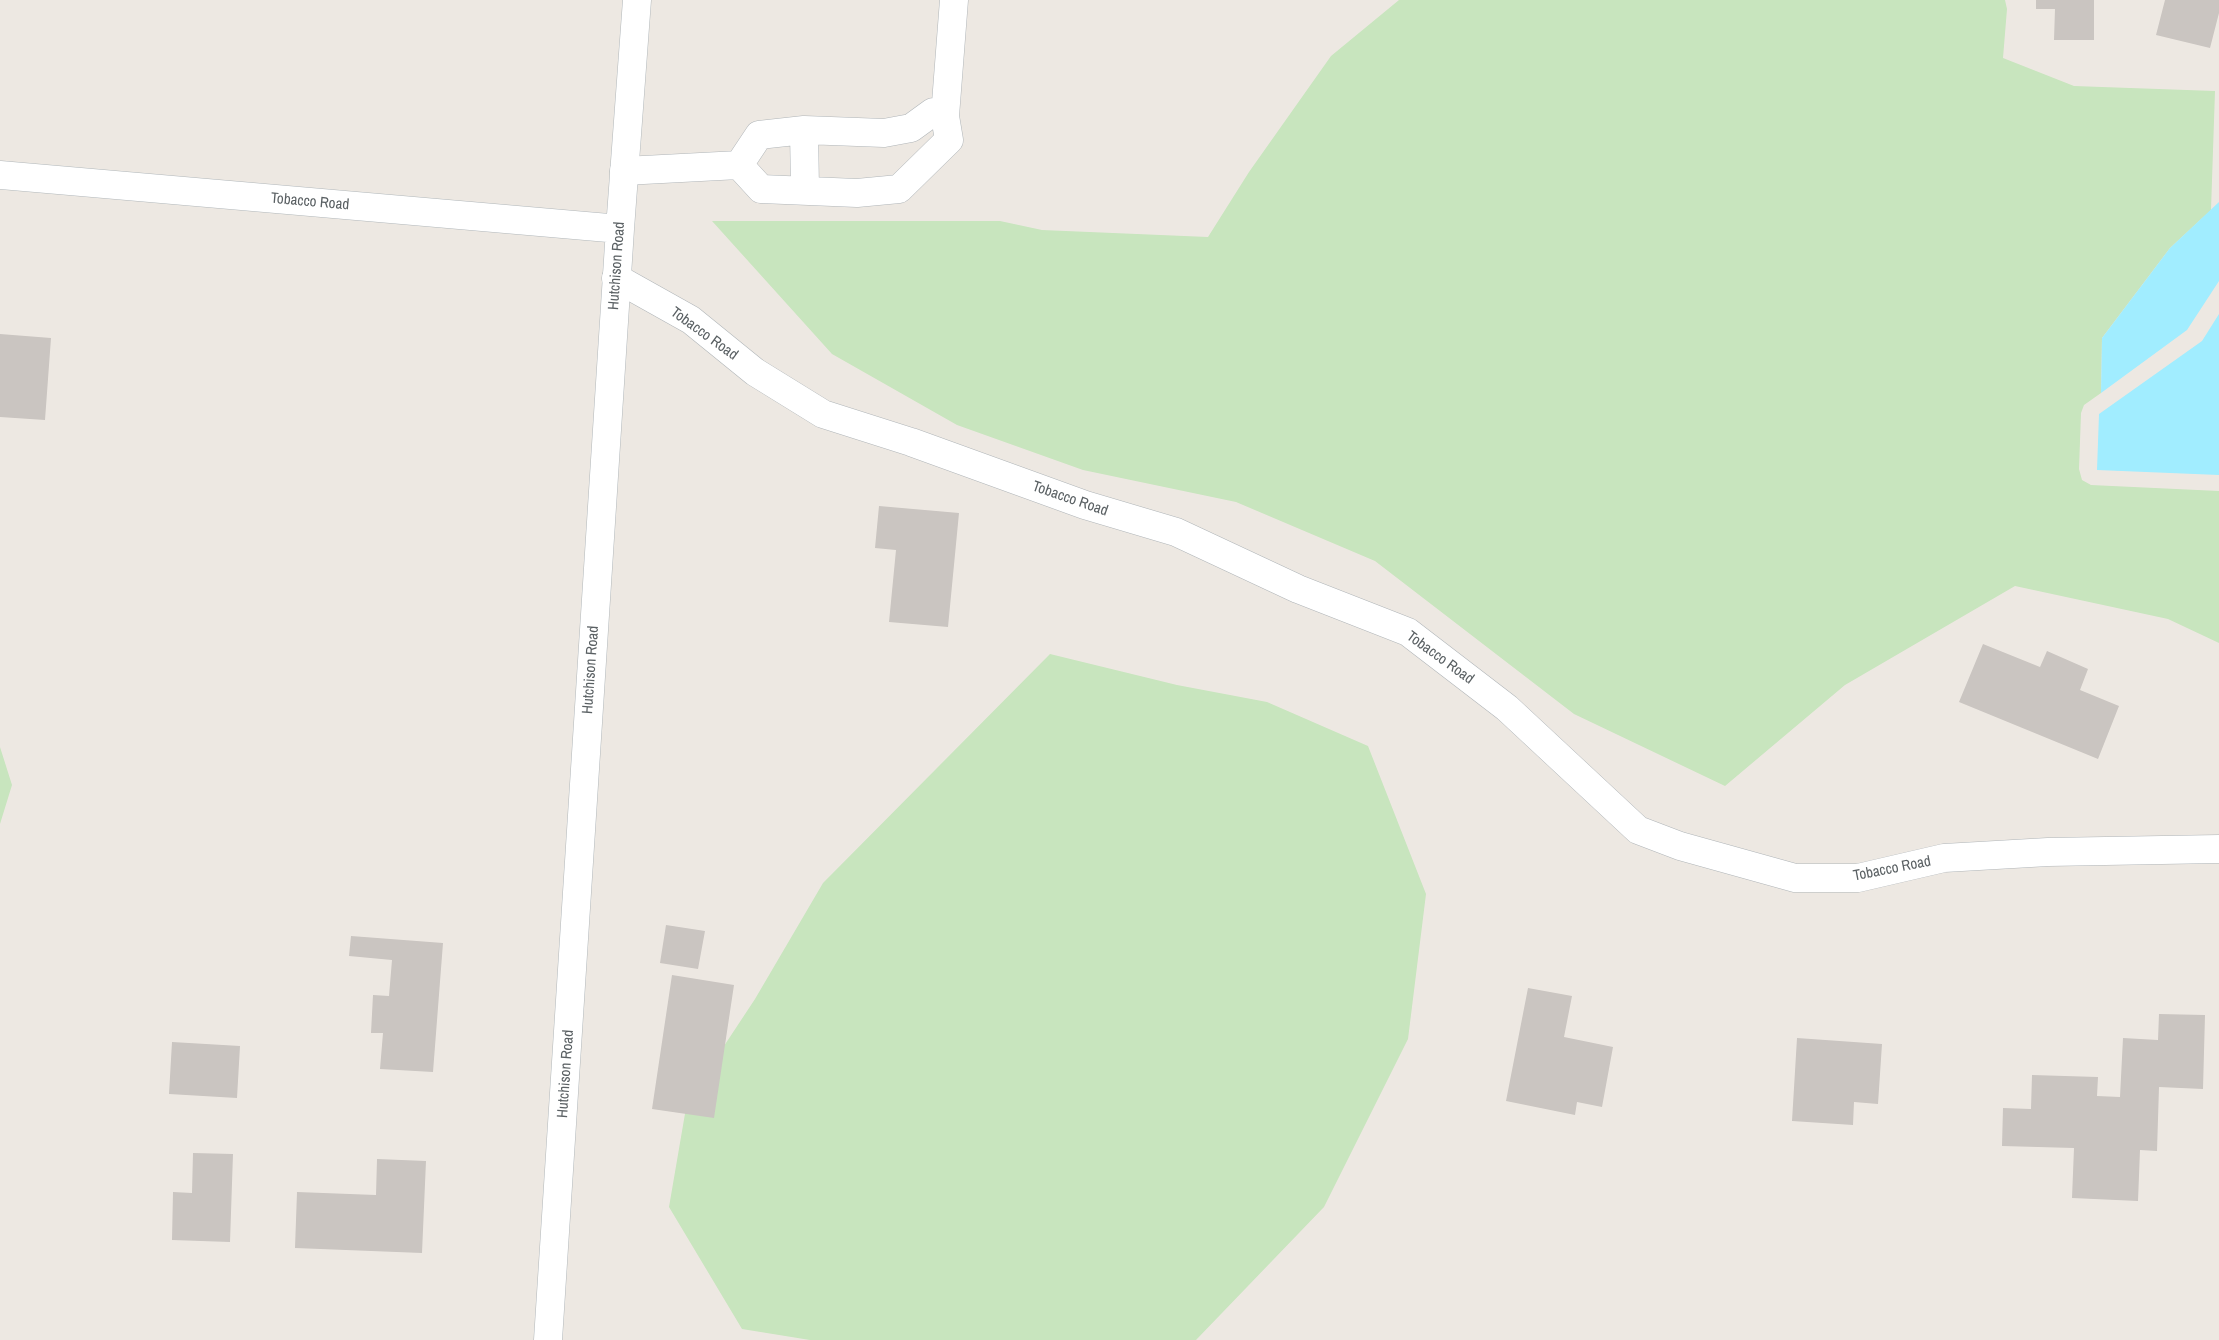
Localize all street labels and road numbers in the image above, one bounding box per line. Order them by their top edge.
street label: Tobacco Road [270,190,350,214]
street label: Hutchison Road [605,221,629,311]
street label: Tobacco Road [667,304,741,364]
street label: Tobacco Road [1030,478,1110,520]
street label: Hutchison Road [579,625,603,715]
street label: Tobacco Road [1403,628,1477,688]
street label: Tobacco Road [1852,853,1932,885]
street label: Hutchison Road [554,1029,578,1119]

